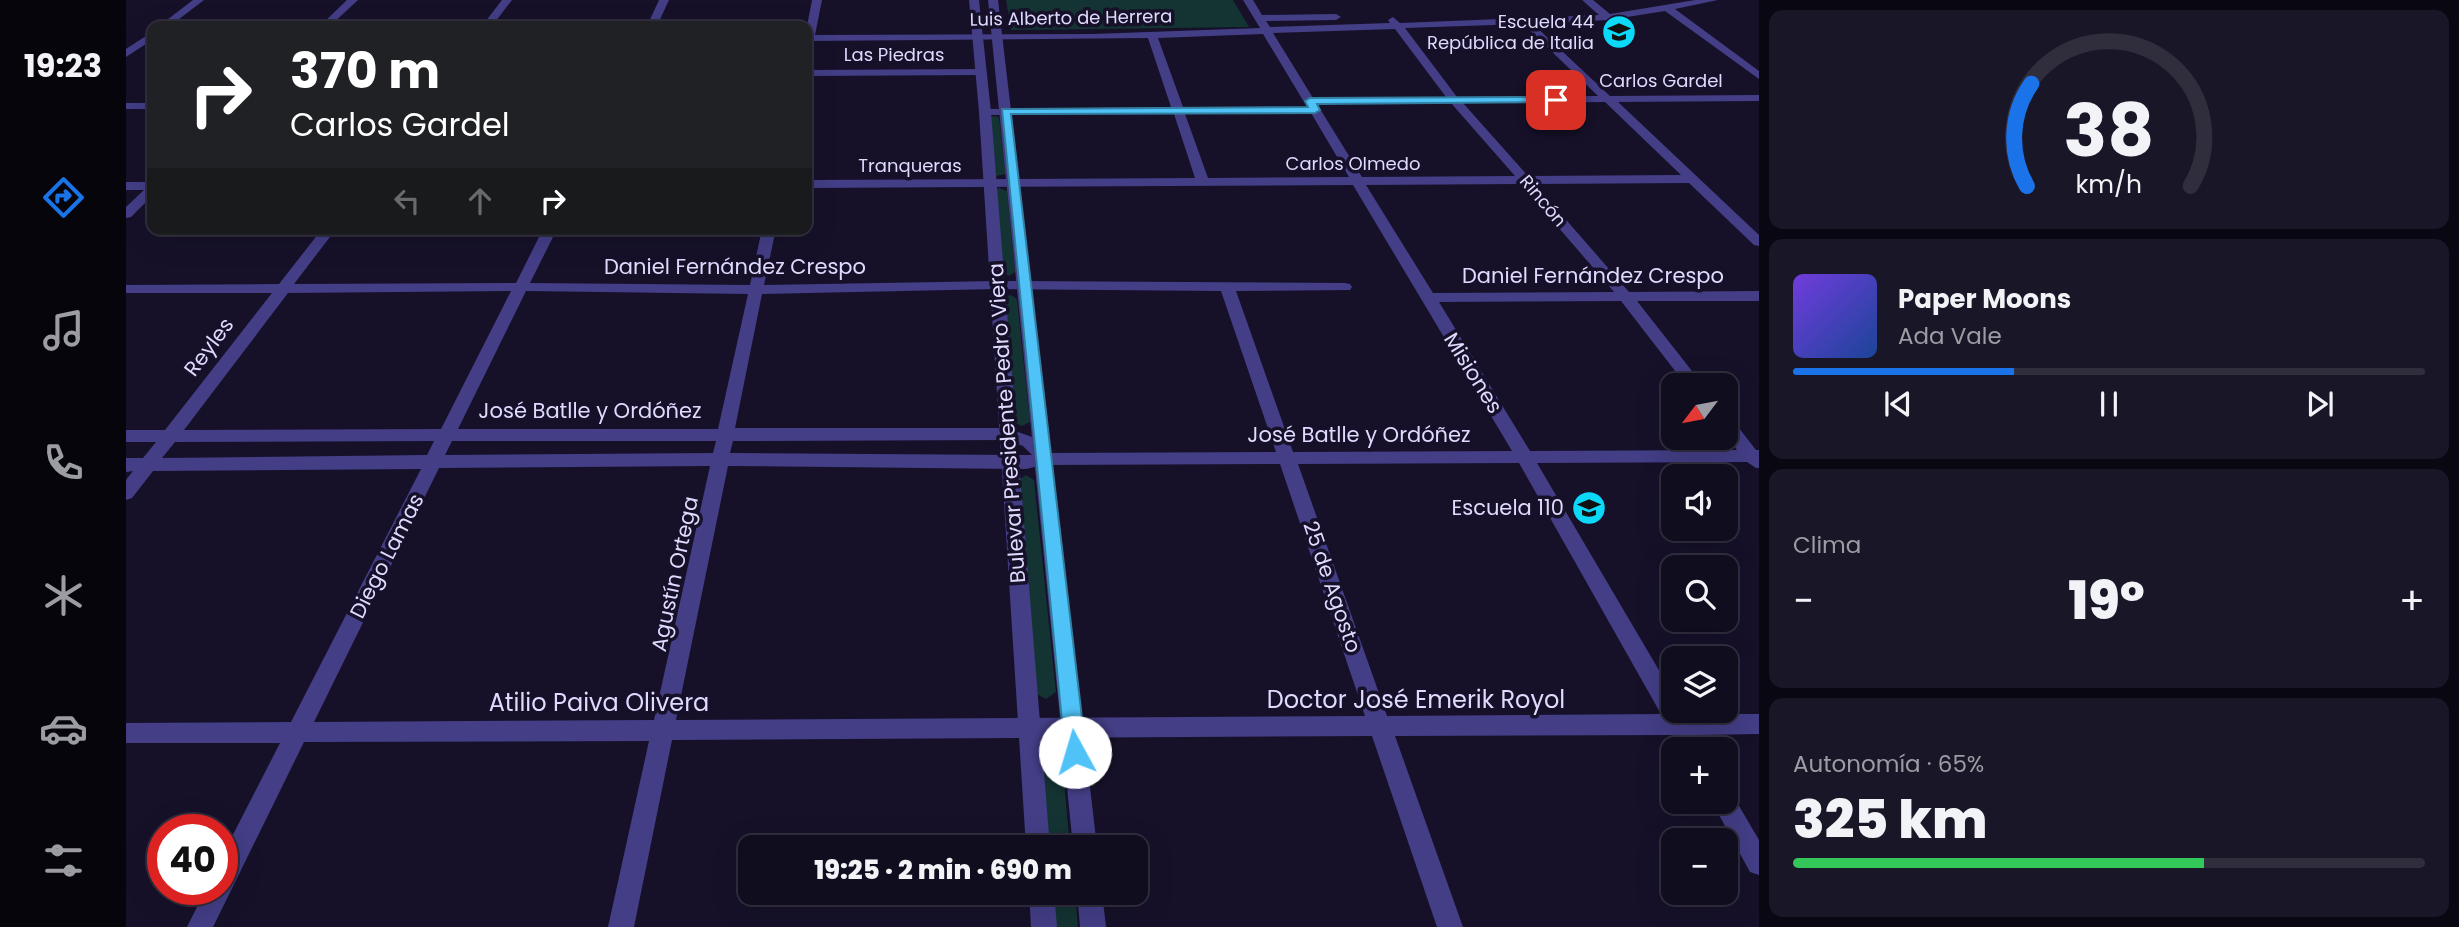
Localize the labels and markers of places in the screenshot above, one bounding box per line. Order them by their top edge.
place label: Escuela 44 República de Italia [1427,9,1594,55]
school or university icon: Escuela 44 República de Italia [1600,13,1638,51]
pin [1526,70,1586,130]
school or university icon: Escuela 110 [1570,489,1608,527]
place label: Escuela 110 [1451,493,1564,522]

